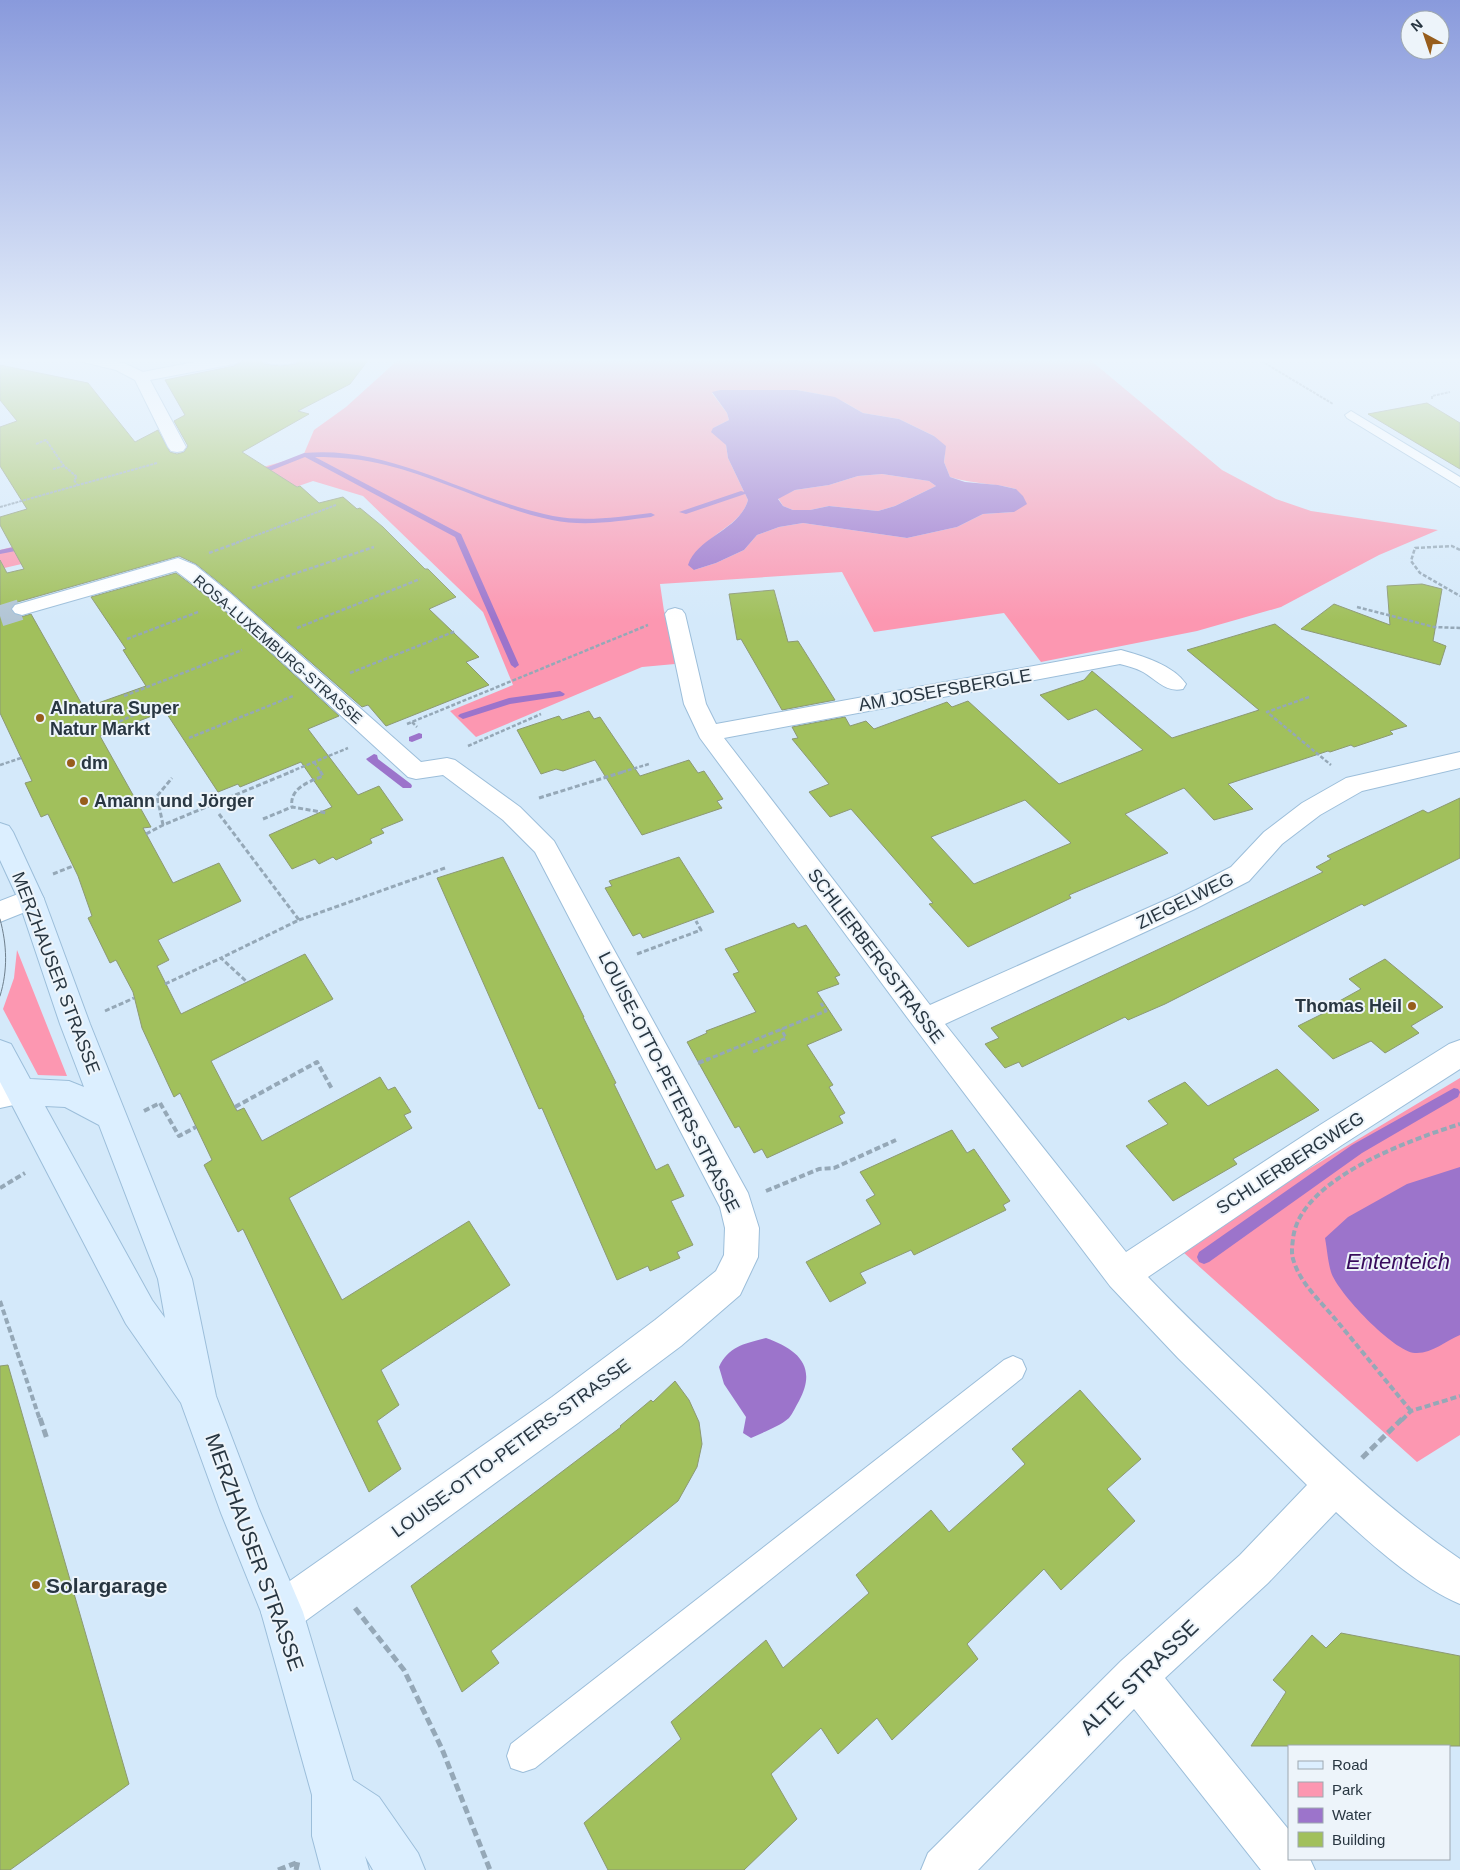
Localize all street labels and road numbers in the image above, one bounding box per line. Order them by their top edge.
street label: ROSA-LUXEMBURG-STRASSE [190,571,366,727]
street label: AM JOSEFSBERGLE [857,665,1033,715]
street label: SCHLIERBERGSTRASSE [804,865,948,1047]
street label: MERZHAUSER STRASSE [8,869,104,1077]
street label: ZIEGELWEG [1133,869,1237,933]
street label: LOUISE-OTTO-PETERS-STRASSE [594,948,744,1216]
street label: SCHLIERBERGWEG [1212,1108,1368,1218]
street label: LOUISE-OTTO-PETERS-STRASSE [388,1355,634,1541]
street label: MERZHAUSER STRASSE [201,1430,309,1674]
street label: ALTE STRASSE [1075,1615,1203,1739]

